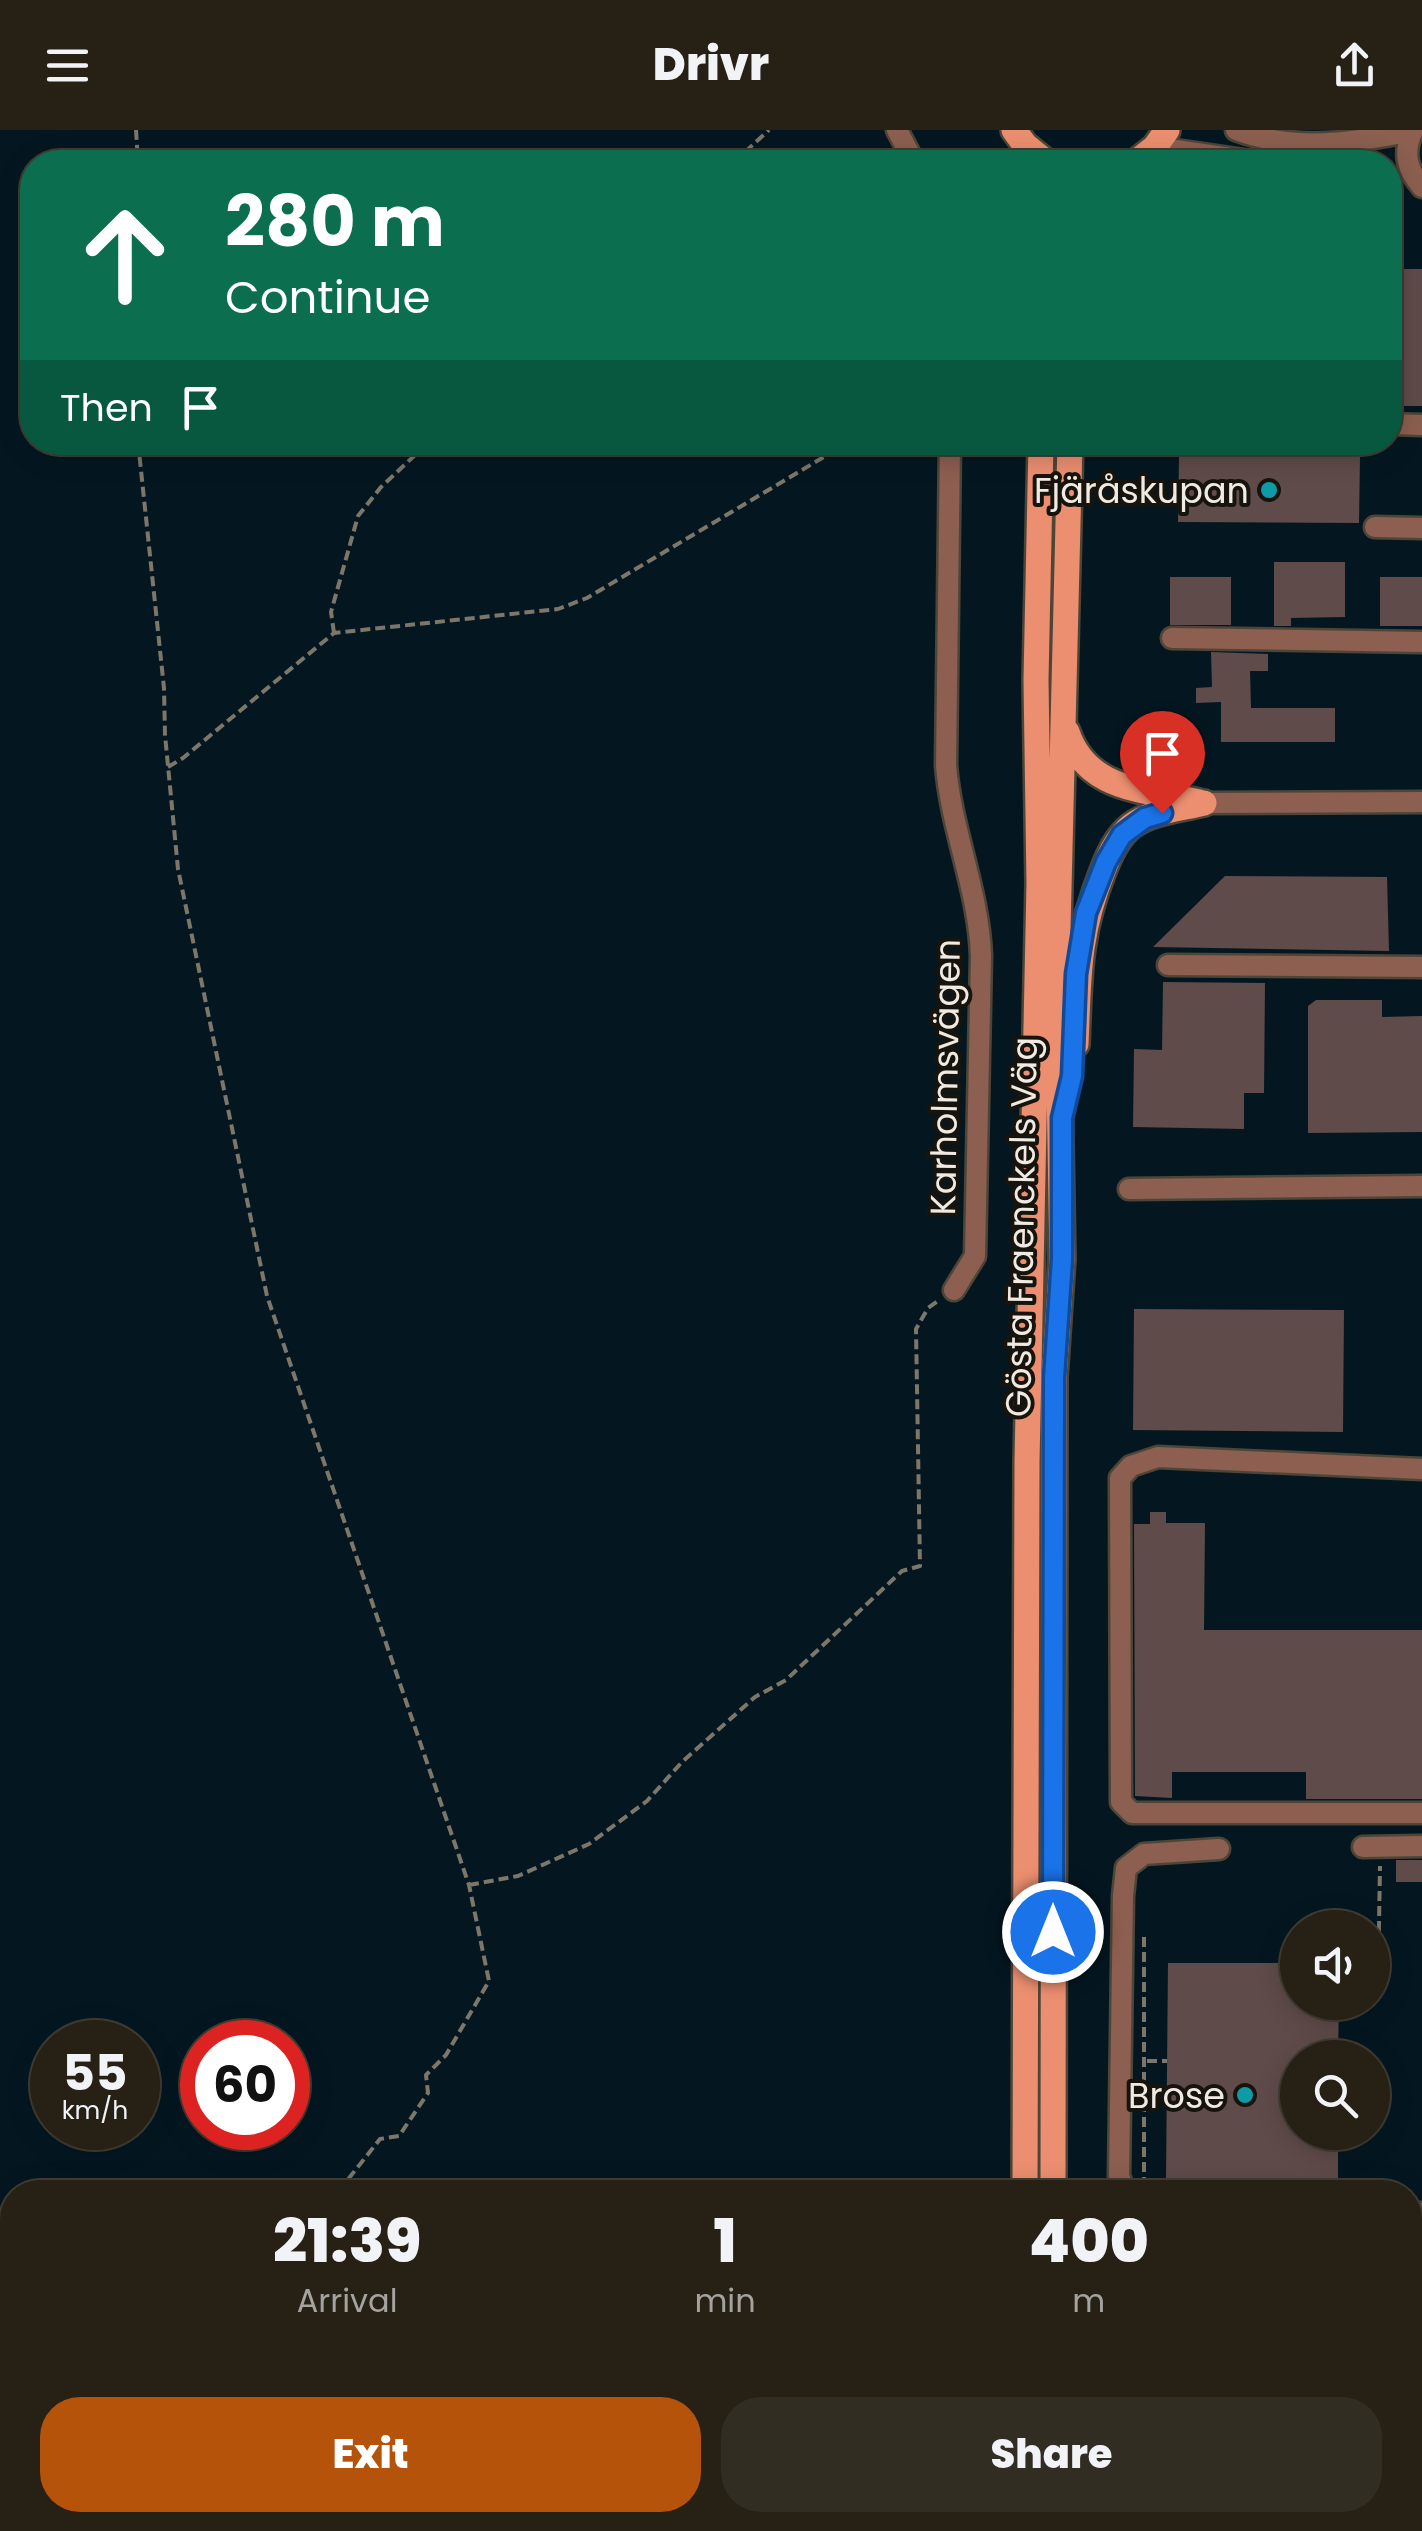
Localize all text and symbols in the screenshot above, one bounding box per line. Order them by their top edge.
text: Drivr [653,33,769,96]
icon: menu [40,38,95,93]
icon: share [1327,38,1382,93]
text: 280 m [225,172,445,271]
icon: ahead [60,190,190,320]
text: Continue [225,266,430,329]
icon: arrive [173,380,228,435]
text: Then [60,381,153,434]
place label: Fjäråskupan [1034,466,1249,515]
marker: Fjäråskupan [1258,479,1280,501]
pin [1120,711,1205,814]
icon: arrive [1135,726,1190,781]
street label: Karholmsvägen [918,938,972,1216]
street label: Gösta Fraenckels Väg [993,1036,1049,1418]
position arrow [1001,1880,1105,1984]
map controls [1280,1910,1390,2150]
button: sound [1280,1910,1390,2020]
speed limit sign: 60 [180,2020,310,2150]
text: 55 [63,2037,128,2108]
button: search [1280,2040,1390,2150]
place label: Brose [1128,2071,1225,2120]
marker: Brose [1234,2084,1256,2106]
text: km/h [62,2093,128,2128]
text: 21:39 [273,2199,421,2283]
text: 1 [713,2199,737,2283]
text: 400 [1029,2199,1149,2283]
text: Arrival [297,2278,398,2323]
text: min [694,2278,756,2323]
text: m [1072,2278,1105,2323]
button: Exit [40,2397,701,2512]
button: Share [721,2397,1382,2512]

